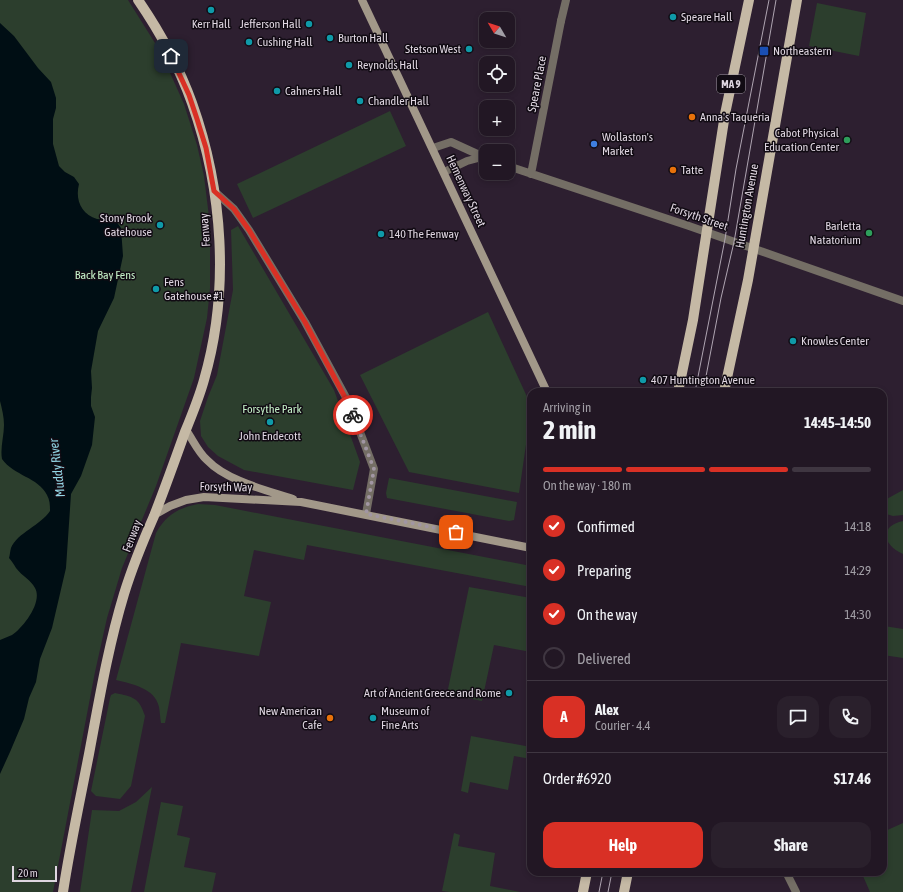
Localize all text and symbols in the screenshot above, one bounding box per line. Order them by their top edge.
marker: Kerr Hall [206,5,216,15]
place label: Speare Hall [681,10,733,24]
north arrow [479,12,515,48]
map controls [479,12,515,180]
marker: Speare Hall [668,12,678,22]
place label: Kerr Hall [192,17,231,31]
place label: Jefferson Hall [240,17,302,31]
marker: Jefferson Hall [304,19,314,29]
place label: Burton Hall [338,31,389,45]
marker: Burton Hall [325,33,335,43]
place label: Cushing Hall [257,35,313,49]
marker: Cushing Hall [244,37,254,47]
pin [154,39,188,73]
place label: Stetson West [405,42,462,56]
marker: Stetson West [464,44,474,54]
place label: Northeastern [773,44,832,58]
icon: home [160,45,182,67]
marker: Northeastern [758,45,770,57]
street label: Speare Place [525,55,549,113]
button: locate [479,56,515,92]
place label: Reynolds Hall [357,58,419,72]
marker: Reynolds Hall [344,60,354,70]
road number: MA 9 [717,75,745,93]
place label: Cahners Hall [285,84,342,98]
marker: Cahners Hall [272,86,282,96]
place label: Chandler Hall [368,94,430,108]
marker: Chandler Hall [355,96,365,106]
button: + [479,100,515,136]
place label: Anna's Taqueria [700,110,770,124]
marker: Anna's Taqueria [687,112,697,122]
place label: Cabot Physical Education Center [764,126,840,154]
place label: Wollaston's Market [602,130,653,158]
marker: Cabot Physical Education Center [842,135,852,145]
marker: Wollaston's Market [589,139,599,149]
button: − [479,144,515,180]
street label: Hemenway Street [443,153,489,230]
place label: Tatte [681,163,703,177]
street label: Huntington Avenue [733,163,761,249]
marker: Tatte [668,165,678,175]
street label: Forsyth Street [668,201,730,234]
place label: Stony Brook Gatehouse [100,211,153,239]
street label: Fenway [197,213,213,247]
place label: Barletta Natatorium [810,219,861,247]
marker: Stony Brook Gatehouse [155,220,165,230]
place label: 140 The Fenway [389,227,459,241]
marker: Barletta Natatorium [864,228,874,238]
marker: 140 The Fenway [376,229,386,239]
park label: Back Bay Fens [75,268,135,282]
place label: Fens Gatehouse #1 [164,275,225,303]
marker: Fens Gatehouse #1 [151,284,161,294]
place label: Knowles Center [801,334,869,348]
marker: Knowles Center [788,336,798,346]
place label: 407 Huntington Avenue [651,373,755,387]
marker: 407 Huntington Avenue [638,375,648,385]
courier [333,395,373,435]
text: Arriving in [543,400,591,415]
park label: Forsythe Park [242,402,302,416]
icon: bike [342,404,364,426]
text: 14:45–14:50 [804,414,871,431]
text: 2 min [543,415,596,445]
marker: John Endecott [265,417,275,427]
place label: John Endecott [239,429,301,443]
water label: Muddy River [46,437,68,498]
text: On the way · 180 m [543,478,631,493]
street label: Forsyth Way [200,480,253,494]
pin [439,515,473,549]
icon: check [543,515,565,537]
street label: Fenway [119,518,145,554]
text: Confirmed [577,518,635,535]
text: 14:18 [844,519,871,534]
icon: bag [445,521,467,543]
icon: check [543,559,565,581]
text: Preparing [577,562,631,579]
text: 14:29 [844,563,871,578]
icon: check [543,603,565,625]
text: On the way [577,606,638,623]
text: 14:30 [844,607,871,622]
text: Delivered [577,650,631,667]
place label: Art of Ancient Greece and Rome [364,686,501,700]
marker: Art of Ancient Greece and Rome [504,688,514,698]
button: chat [777,696,819,738]
button: phone [829,696,871,738]
text: Alex [595,701,619,718]
place label: New American Cafe [259,704,322,732]
place label: Museum of Fine Arts [381,704,430,732]
text: A [560,708,568,725]
marker: New American Cafe [325,713,335,723]
marker: Museum of Fine Arts [368,713,378,723]
text: Courier · 4.4 [595,718,651,733]
text: Order #6920 [543,770,611,787]
text: $17.46 [834,770,871,787]
button: Help [543,822,703,868]
button: Share [711,822,871,868]
scale bar [12,864,57,883]
text: 20 m [18,867,38,879]

